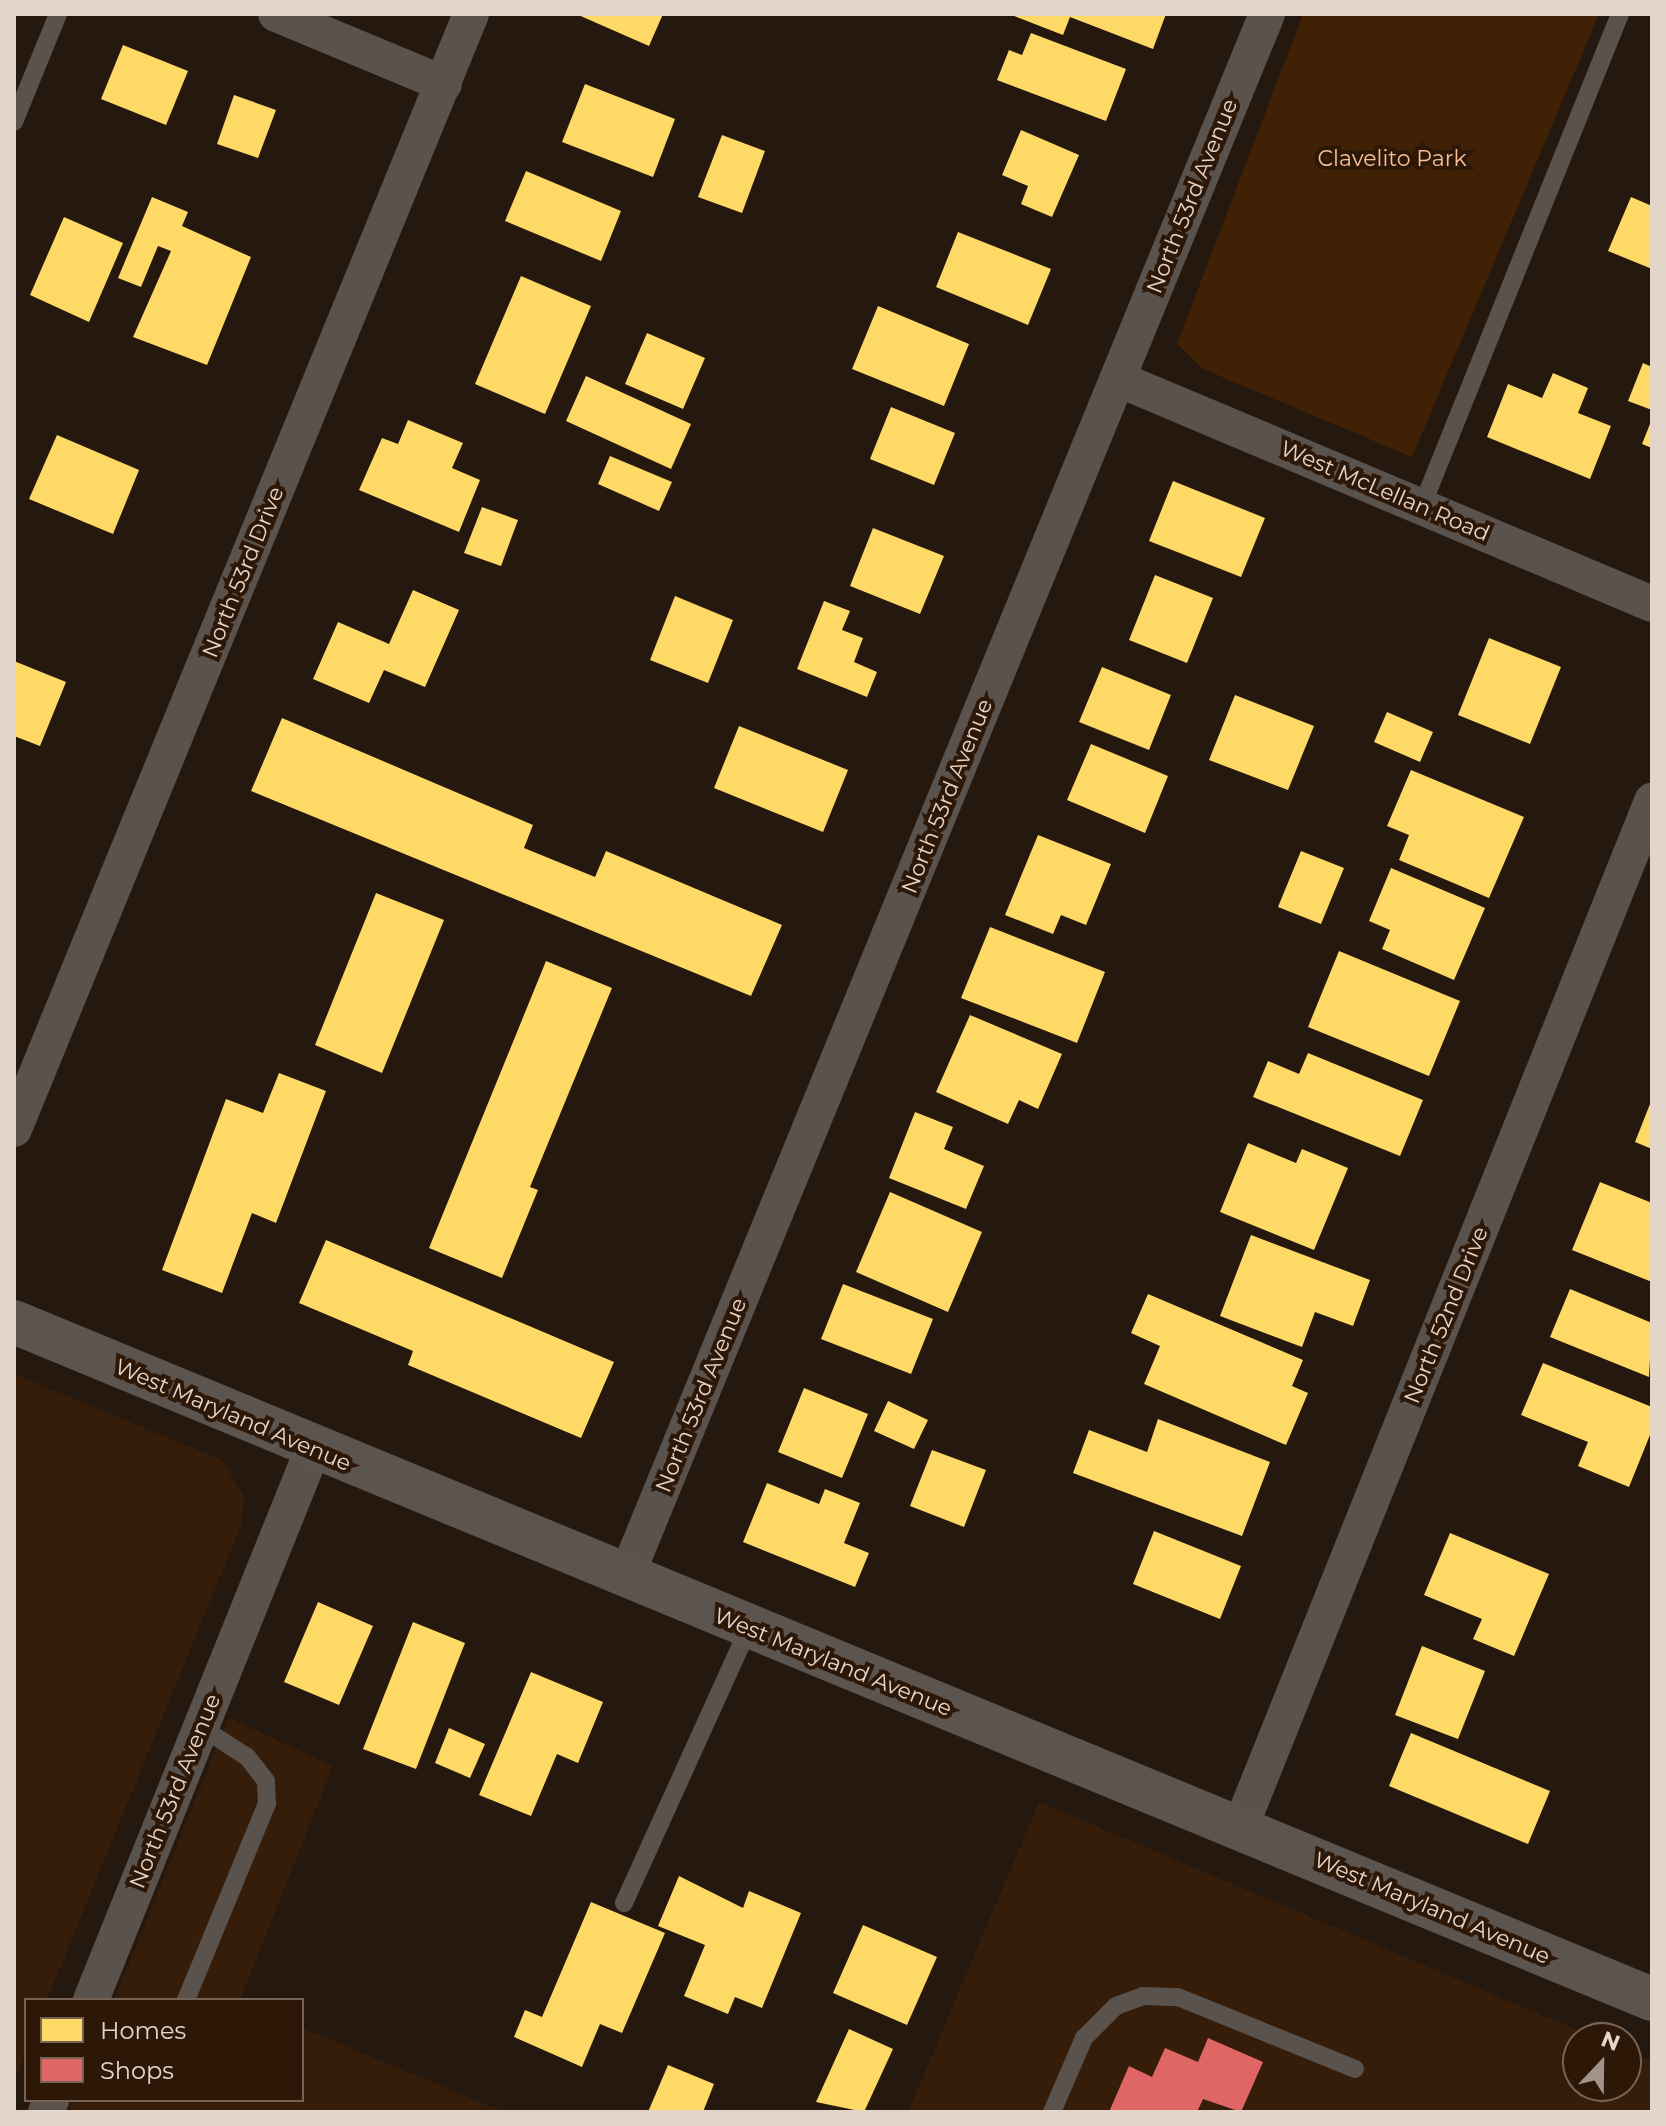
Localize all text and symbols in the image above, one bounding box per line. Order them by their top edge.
street label: North 53rd Avenue [1141,95,1243,297]
park label: Clavelito Park [1317,146,1467,172]
street label: West McLellan Road [1277,435,1493,547]
street label: North 53rd Drive [197,483,289,661]
street label: North 53rd Avenue [896,695,998,897]
street label: North 52nd Drive [1398,1223,1494,1407]
street label: North 53rd Avenue [650,1294,752,1496]
street label: West Maryland Avenue [111,1353,355,1477]
street label: West Maryland Avenue [710,1602,956,1722]
street label: North 53rd Avenue [124,1690,226,1892]
street label: West Maryland Avenue [1310,1846,1554,1970]
legend [24,1998,304,2102]
text: Homes [100,2016,186,2045]
north arrow [1562,2022,1642,2102]
text: N [1597,2025,1624,2057]
text: Shops [100,2056,174,2085]

